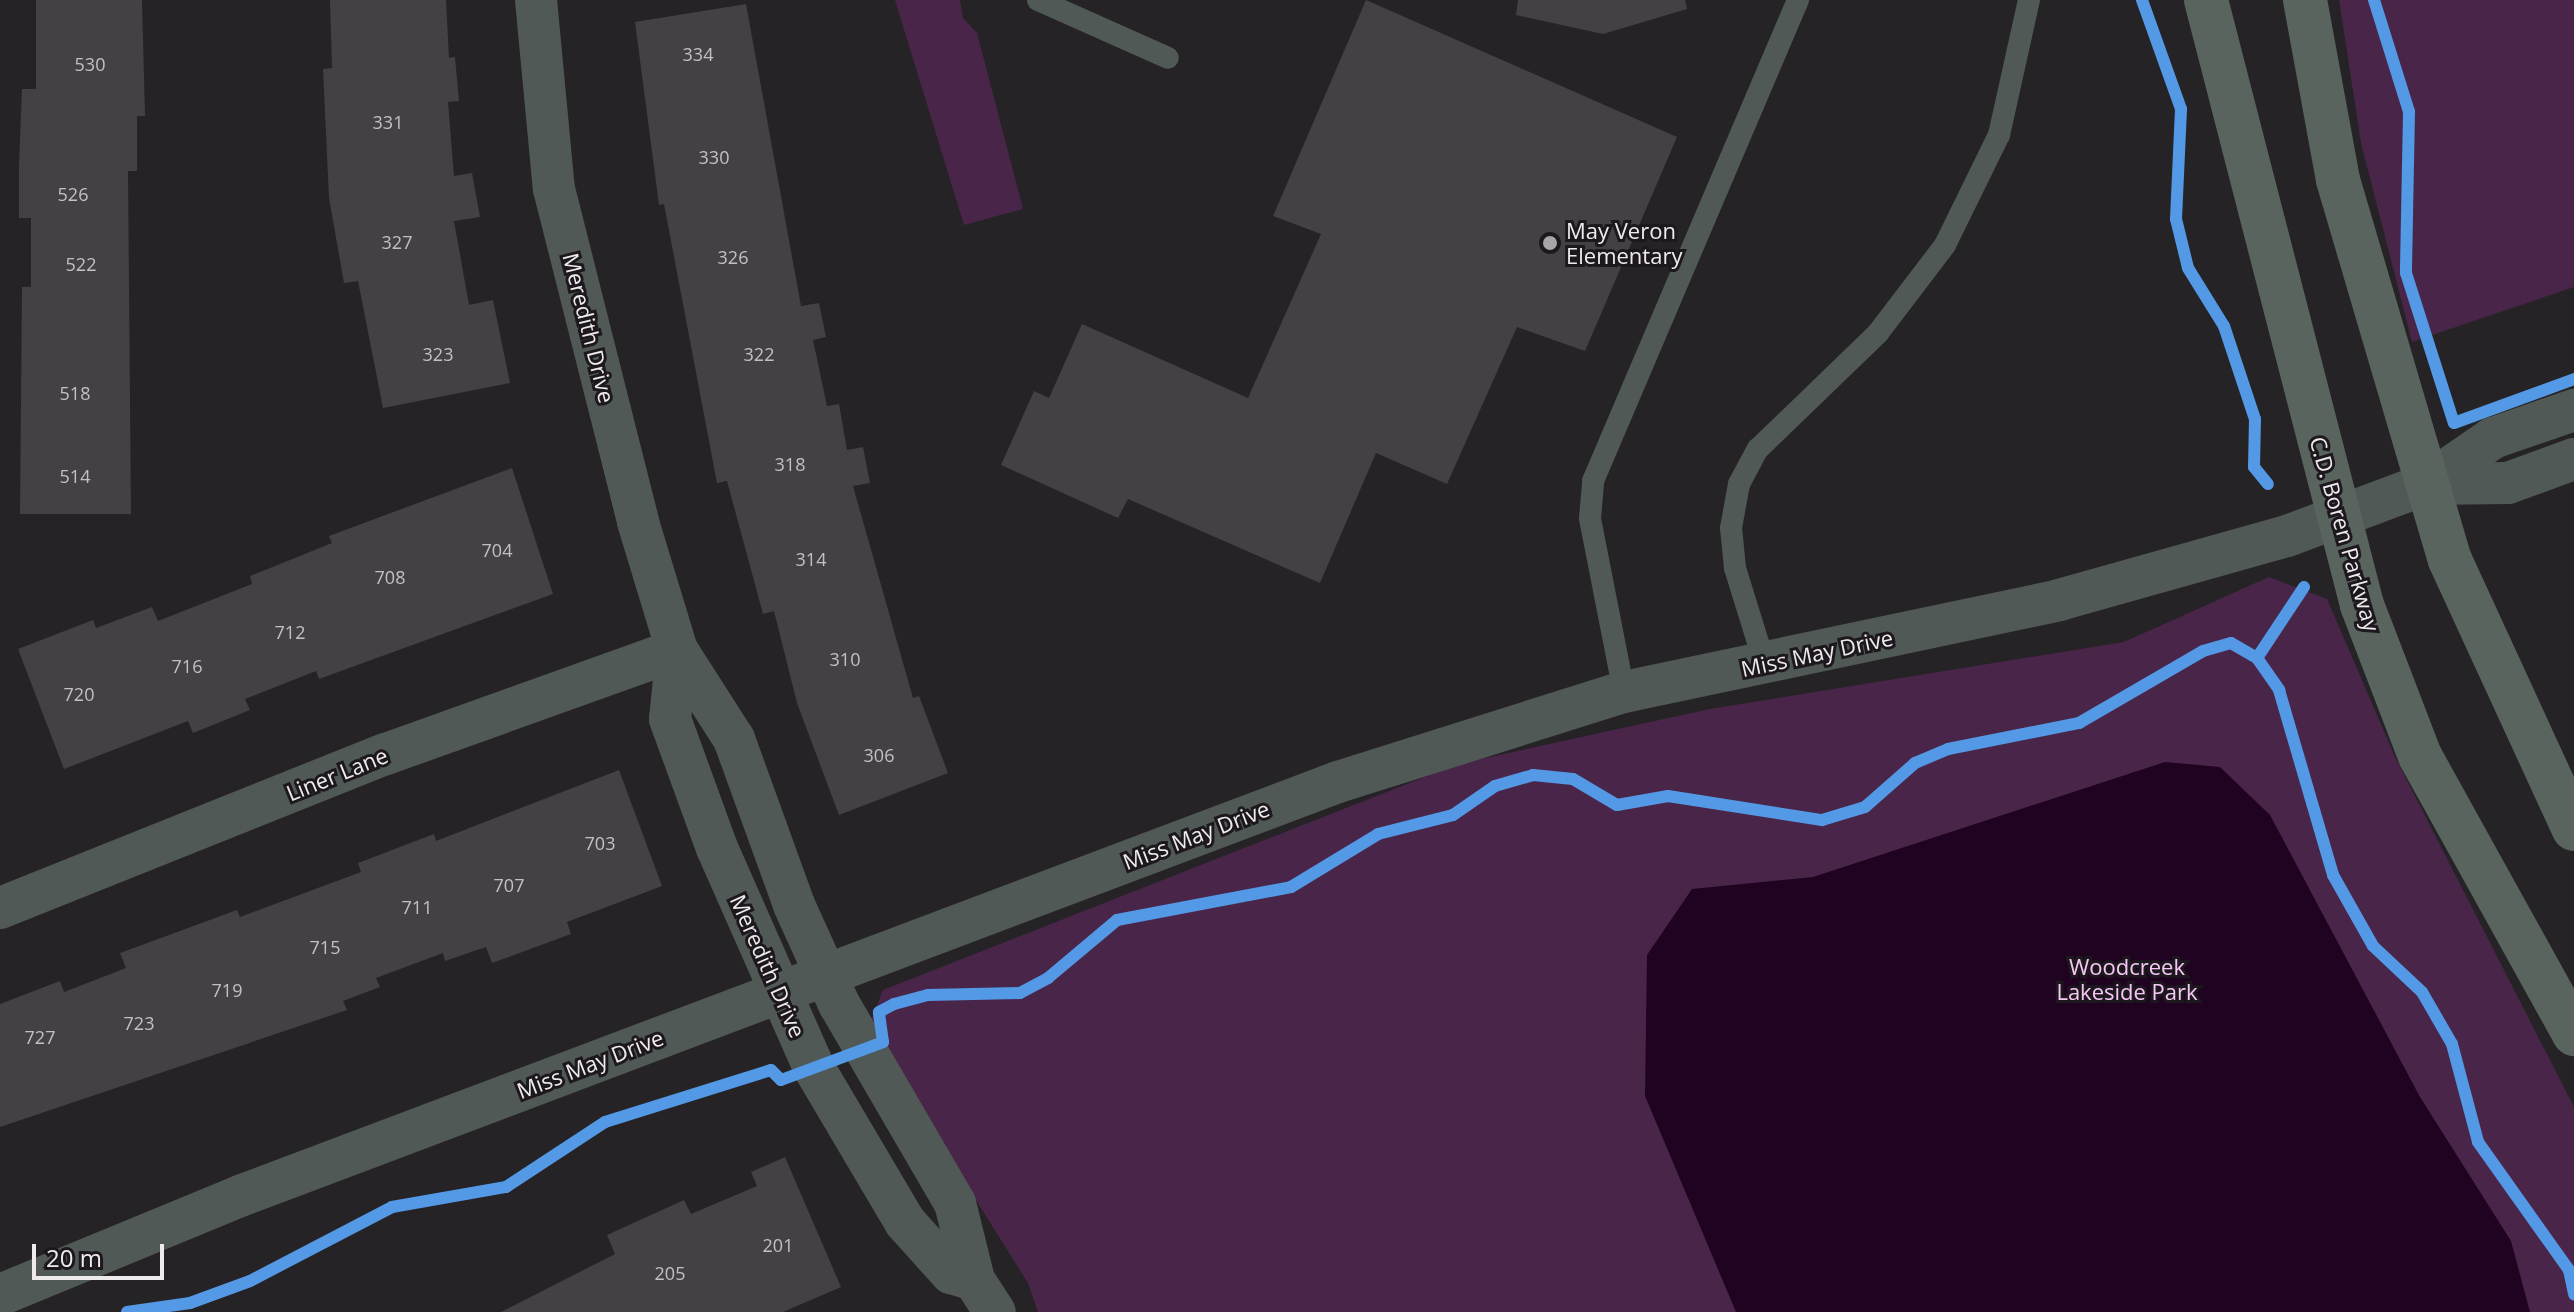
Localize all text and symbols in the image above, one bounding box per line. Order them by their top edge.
house number: 334 [683,43,713,65]
house number: 530 [75,53,105,75]
house number: 331 [373,111,403,133]
house number: 330 [699,146,729,168]
house number: 526 [58,183,88,205]
place label: May Veron Elementary [1566,217,1682,268]
house number: 327 [382,231,412,253]
marker: May Veron Elementary [1541,234,1559,252]
house number: 326 [718,246,748,268]
street label: Meredith Drive [558,250,620,406]
house number: 522 [66,253,96,275]
house number: 323 [423,343,453,365]
house number: 322 [744,343,774,365]
house number: 518 [60,382,90,404]
street label: C.D. Boren Parkway [2305,434,2385,634]
house number: 318 [775,453,805,475]
house number: 514 [60,465,90,487]
house number: 704 [482,539,512,561]
house number: 314 [796,548,826,570]
house number: 708 [375,566,405,588]
house number: 712 [275,621,305,643]
street label: Miss May Drive [1739,624,1895,682]
house number: 310 [830,648,860,670]
house number: 716 [172,655,202,677]
house number: 720 [64,683,94,705]
street label: Liner Lane [282,742,392,806]
house number: 306 [864,744,894,766]
street label: Miss May Drive [1119,795,1273,875]
house number: 703 [585,832,615,854]
house number: 707 [494,874,524,896]
street label: Meredith Drive [725,891,811,1041]
house number: 711 [402,896,432,918]
house number: 715 [310,936,340,958]
park label: Woodcreek Lakeside Park [2056,953,2198,1004]
house number: 719 [212,979,242,1001]
house number: 723 [124,1012,154,1034]
street label: Miss May Drive [513,1024,667,1104]
house number: 727 [25,1026,55,1048]
scale bar [36,1228,168,1278]
house number: 201 [763,1234,793,1256]
text: 20 m [46,1241,102,1274]
house number: 205 [655,1262,685,1284]

